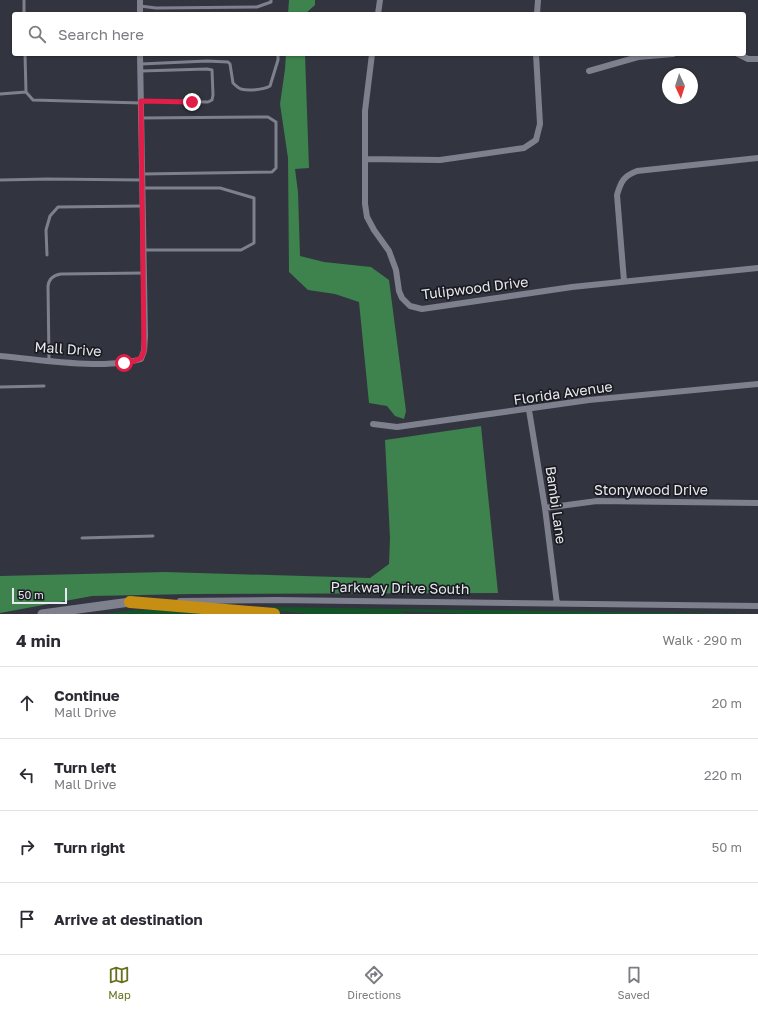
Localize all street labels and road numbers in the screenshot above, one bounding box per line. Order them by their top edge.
street label: Tulipwood Drive [421,273,529,302]
street label: Mall Drive [34,338,102,359]
street label: Florida Avenue [512,377,613,408]
street label: Bambi Lane [543,465,570,545]
street label: Stonywood Drive [594,481,708,498]
street label: Parkway Drive South [331,578,470,597]

